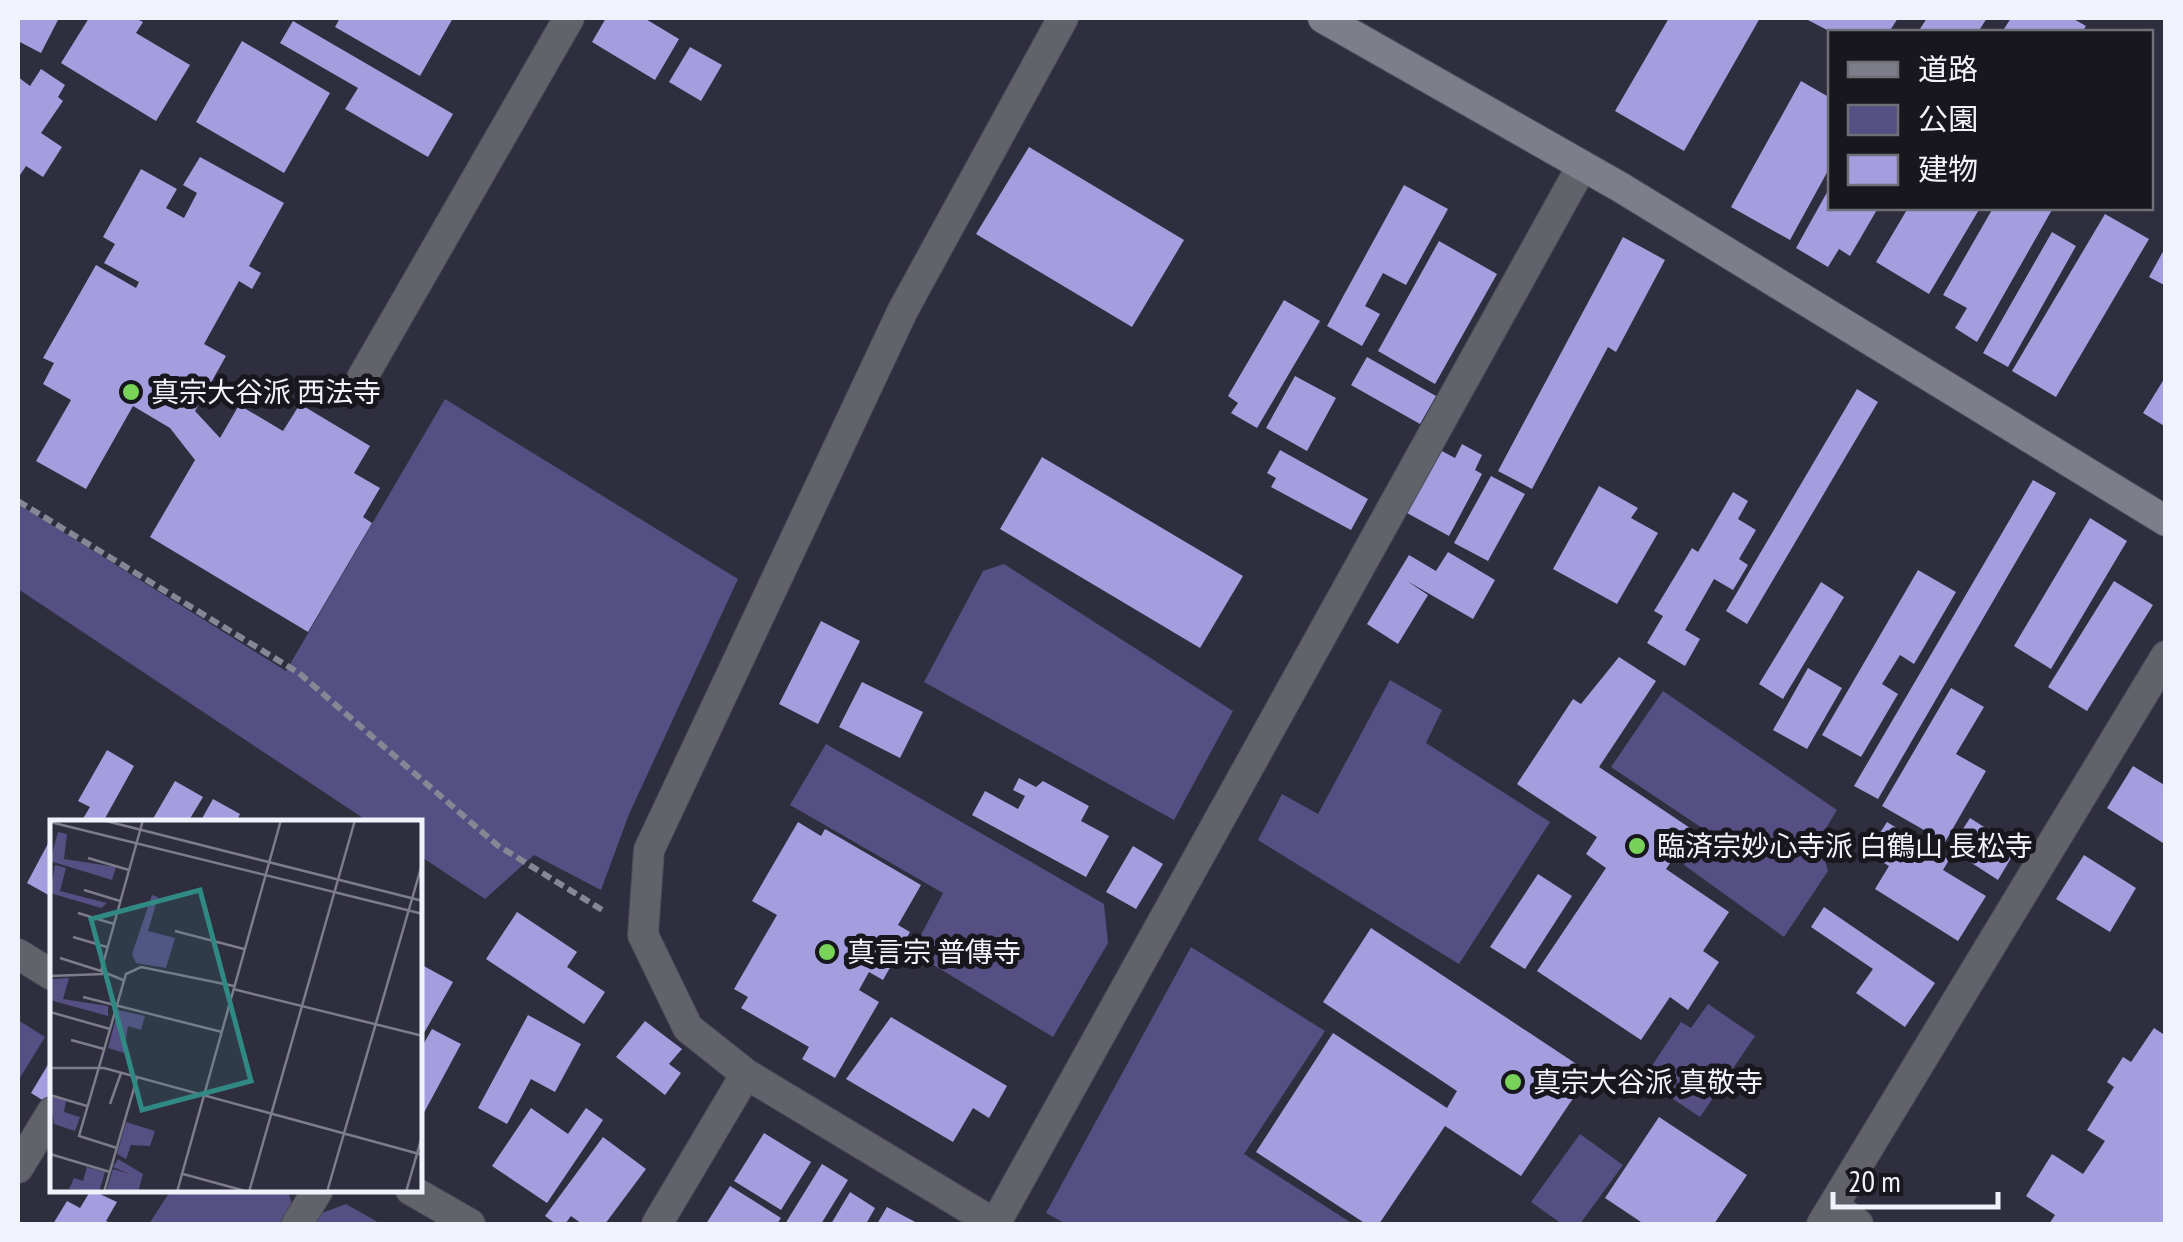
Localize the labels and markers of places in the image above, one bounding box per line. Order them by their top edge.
place label: 真宗大谷派 西法寺 [151,373,381,410]
marker: 真宗大谷派 西法寺 [120,381,142,403]
place label: 臨済宗妙心寺派 白鶴山 長松寺 [1657,827,2033,864]
marker: 臨済宗妙心寺派 白鶴山 長松寺 [1626,835,1648,857]
place label: 真言宗 普傳寺 [847,933,1021,970]
marker: 真言宗 普傳寺 [816,941,838,963]
place label: 真宗大谷派 真敬寺 [1533,1063,1763,1100]
marker: 真宗大谷派 真敬寺 [1502,1071,1524,1093]

